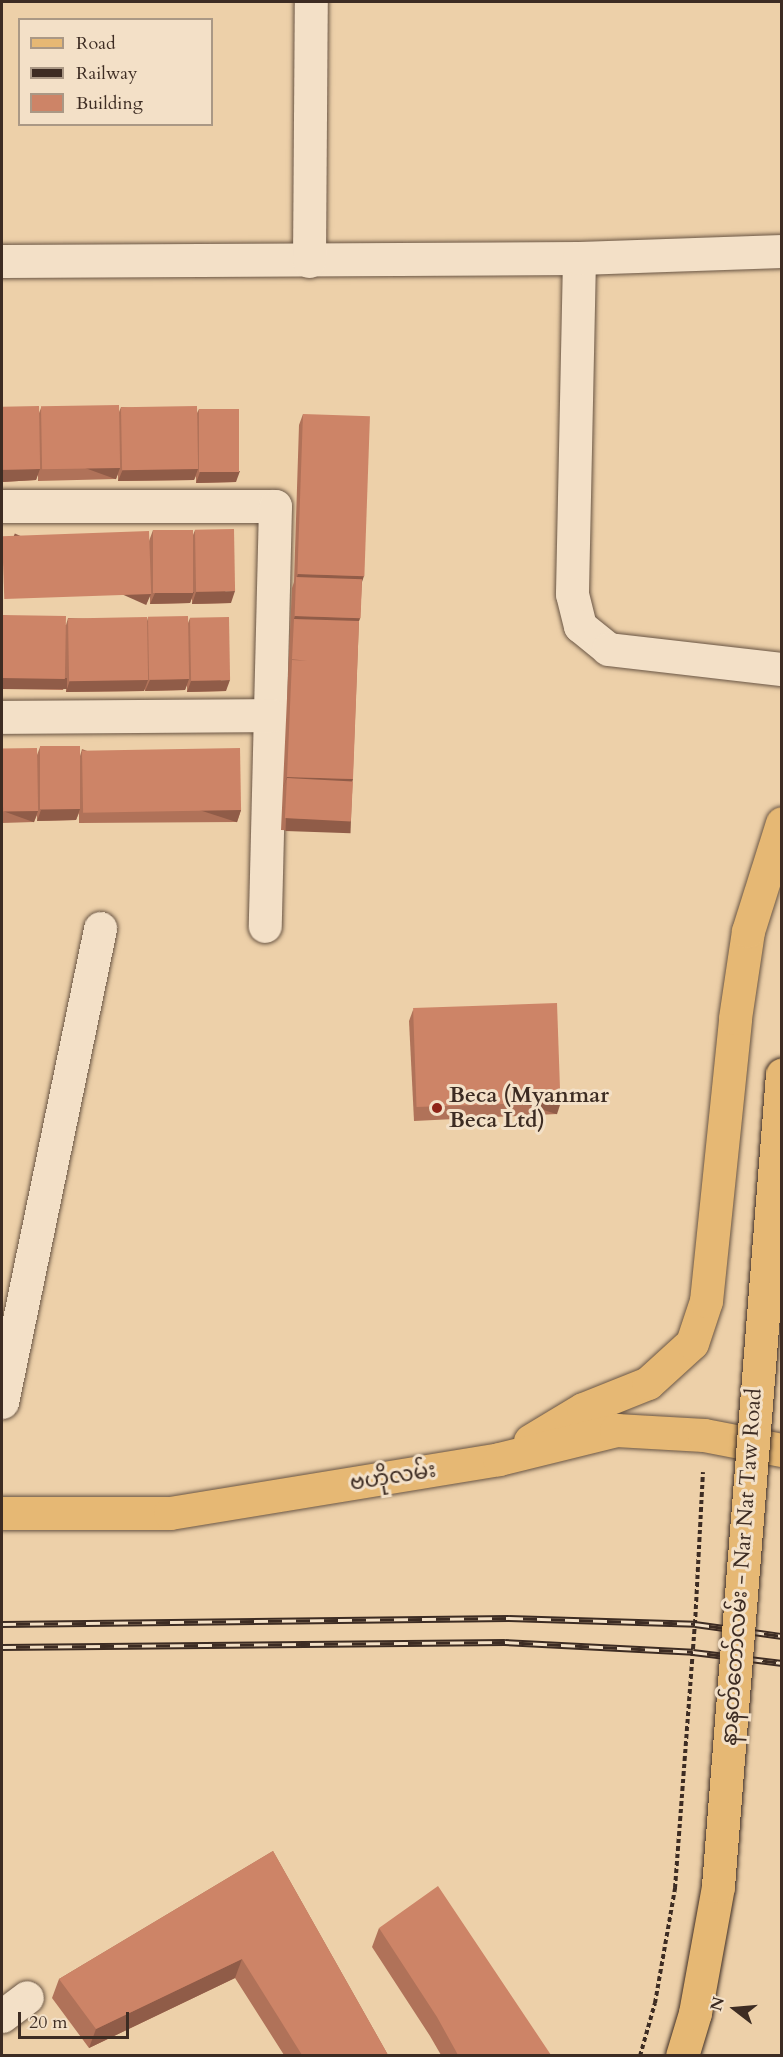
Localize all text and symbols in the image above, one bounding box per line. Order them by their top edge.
legend [18,18,213,126]
text: Road [76,31,116,56]
text: Railway [76,61,138,86]
text: Building [76,91,143,116]
place label: Beca (Myanmar Beca Ltd) [449,1082,609,1134]
marker: Beca (Myanmar Beca Ltd) [430,1101,444,1115]
street label: နာနတ်တော်လမ်း - Nar Nat Taw Road [716,1388,768,1746]
street label: ဗဟိုလမ်း [348,1457,438,1497]
north arrow [705,1979,765,2039]
text: N [705,1994,730,2014]
scale bar [21,2000,132,2038]
text: 20 m [29,2010,68,2035]

